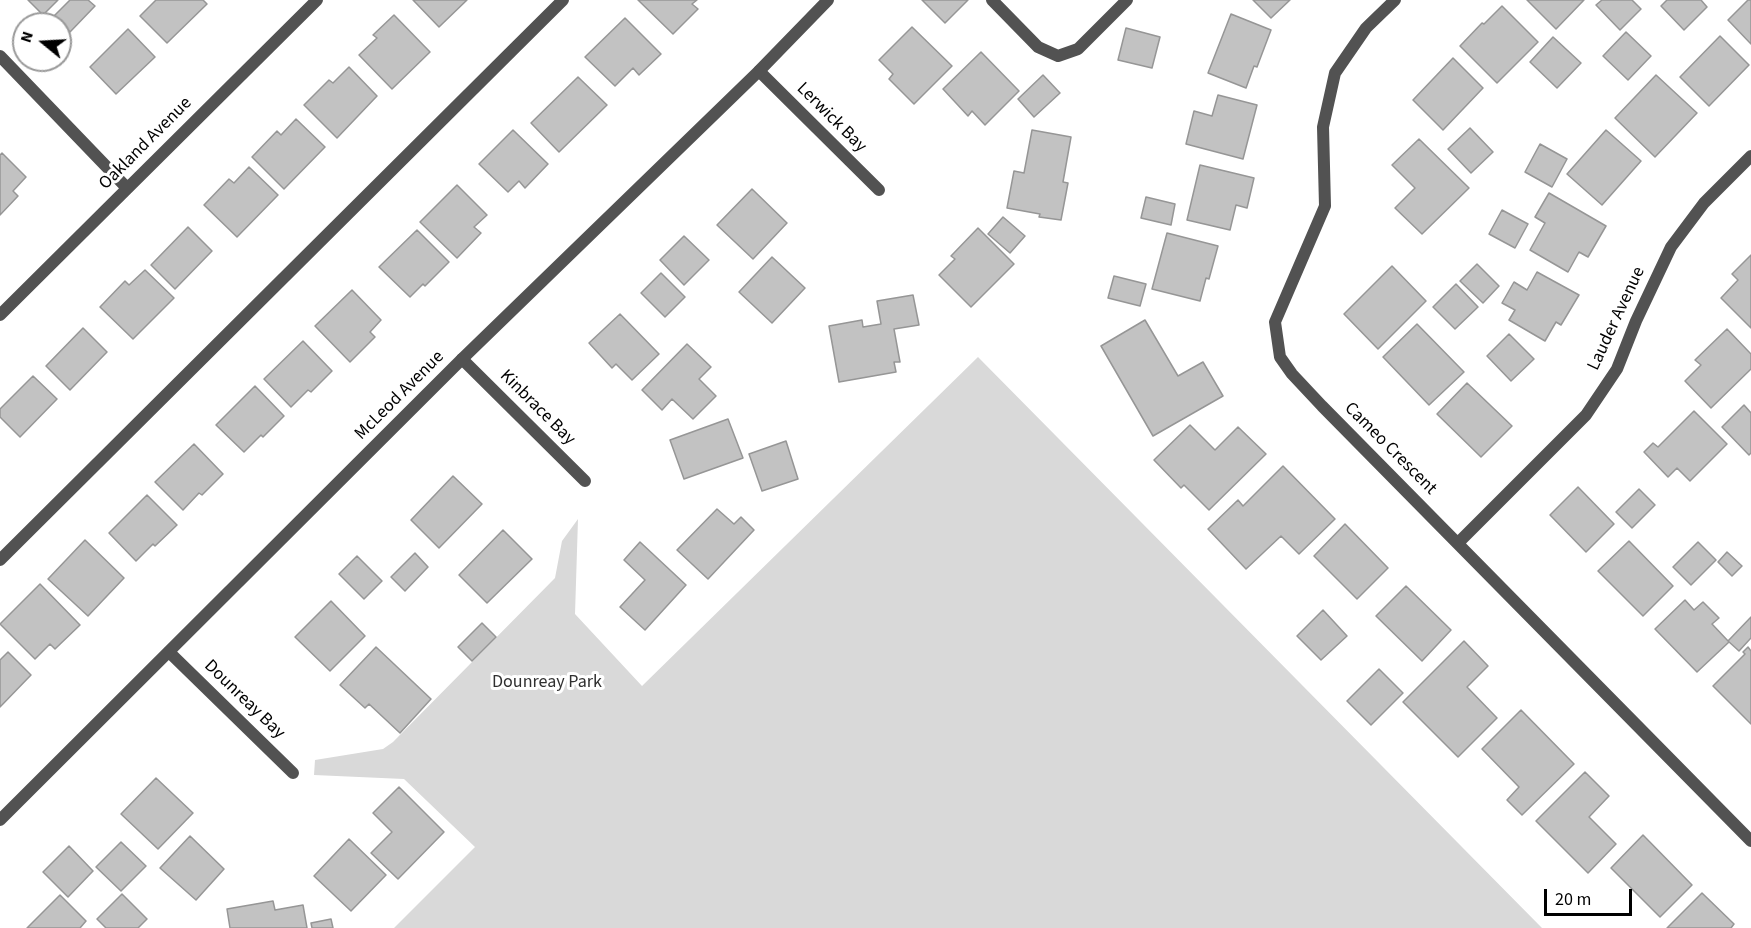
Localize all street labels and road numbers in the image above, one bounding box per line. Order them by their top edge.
street label: Lerwick Bay [791,78,871,158]
street label: Oakland Avenue [95,93,197,195]
street label: Lauder Avenue [1584,264,1650,374]
street label: McLeod Avenue [351,347,449,445]
street label: Kinbrace Bay [495,366,579,450]
street label: Cameo Crescent [1339,398,1441,500]
street label: Dounreay Bay [199,656,289,744]

